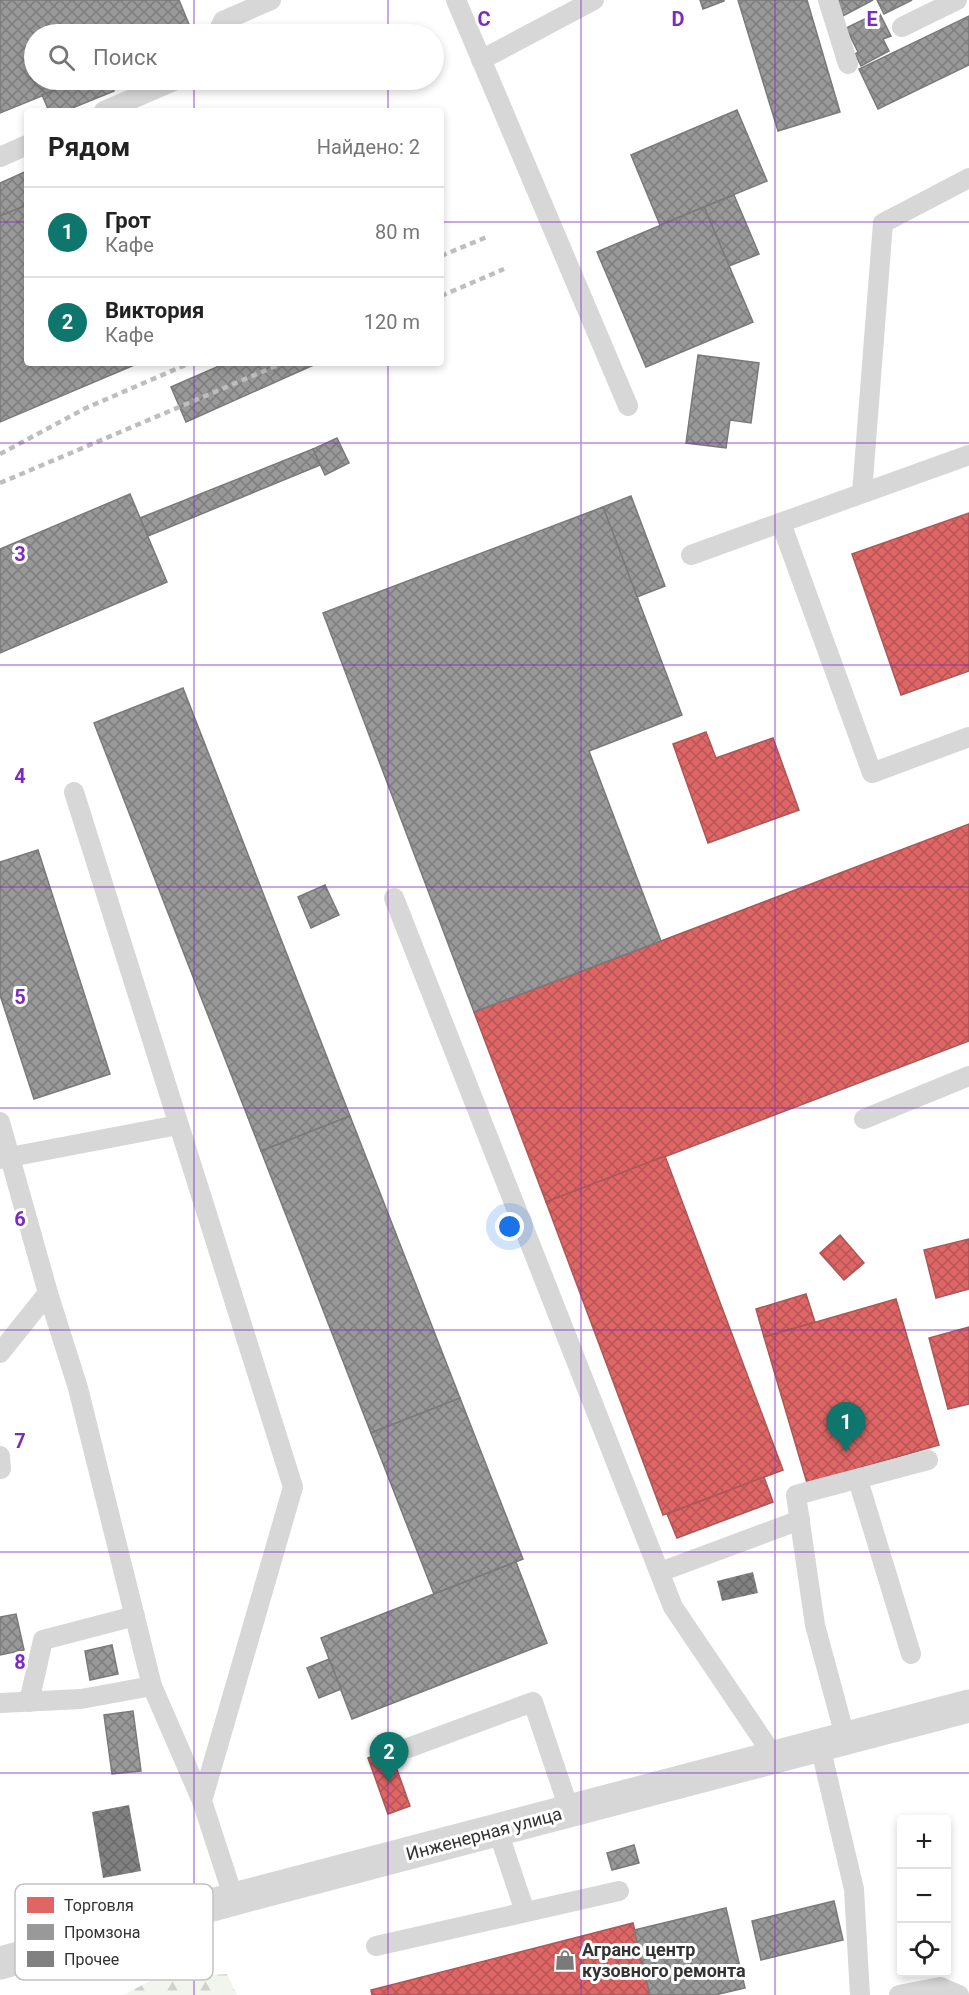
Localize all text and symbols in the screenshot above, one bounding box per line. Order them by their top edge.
text: C [477,7,491,31]
text: D [672,7,685,31]
text: E [866,7,878,31]
search box [24,24,444,90]
icon: search [45,41,78,74]
text: Поиск [93,45,157,70]
text: Рядом [48,132,130,162]
text: Найдено: 2 [317,135,420,159]
text: Грот [105,208,151,233]
text: 1 [62,220,73,244]
text: 80 m [375,220,420,244]
text: Кафе [105,233,154,257]
text: Виктория [105,298,204,323]
text: 2 [62,310,73,334]
text: 120 m [364,310,420,334]
text: Кафе [105,323,154,347]
text: 3 [14,542,26,566]
text: 4 [14,764,26,788]
text: 5 [14,985,26,1009]
text: 6 [14,1207,26,1231]
your location [495,1212,524,1241]
pin: 1 [826,1402,866,1452]
text: 7 [14,1429,26,1453]
text: 8 [14,1650,26,1674]
pin: 2 [370,1732,408,1782]
street label: Инженерная улица [404,1803,564,1864]
map controls [897,1815,951,1977]
button: + [897,1815,951,1869]
button: − [897,1869,951,1923]
legend [15,1884,213,1980]
text: Торговля [64,1896,134,1915]
text: Промзона [64,1923,141,1942]
button: locate [897,1923,951,1977]
place label: Агранс центр кузовного ремонта [582,1939,746,1981]
shop icon: Агранс центр кузовного ремонта [553,1948,577,1972]
text: Прочее [64,1950,119,1969]

